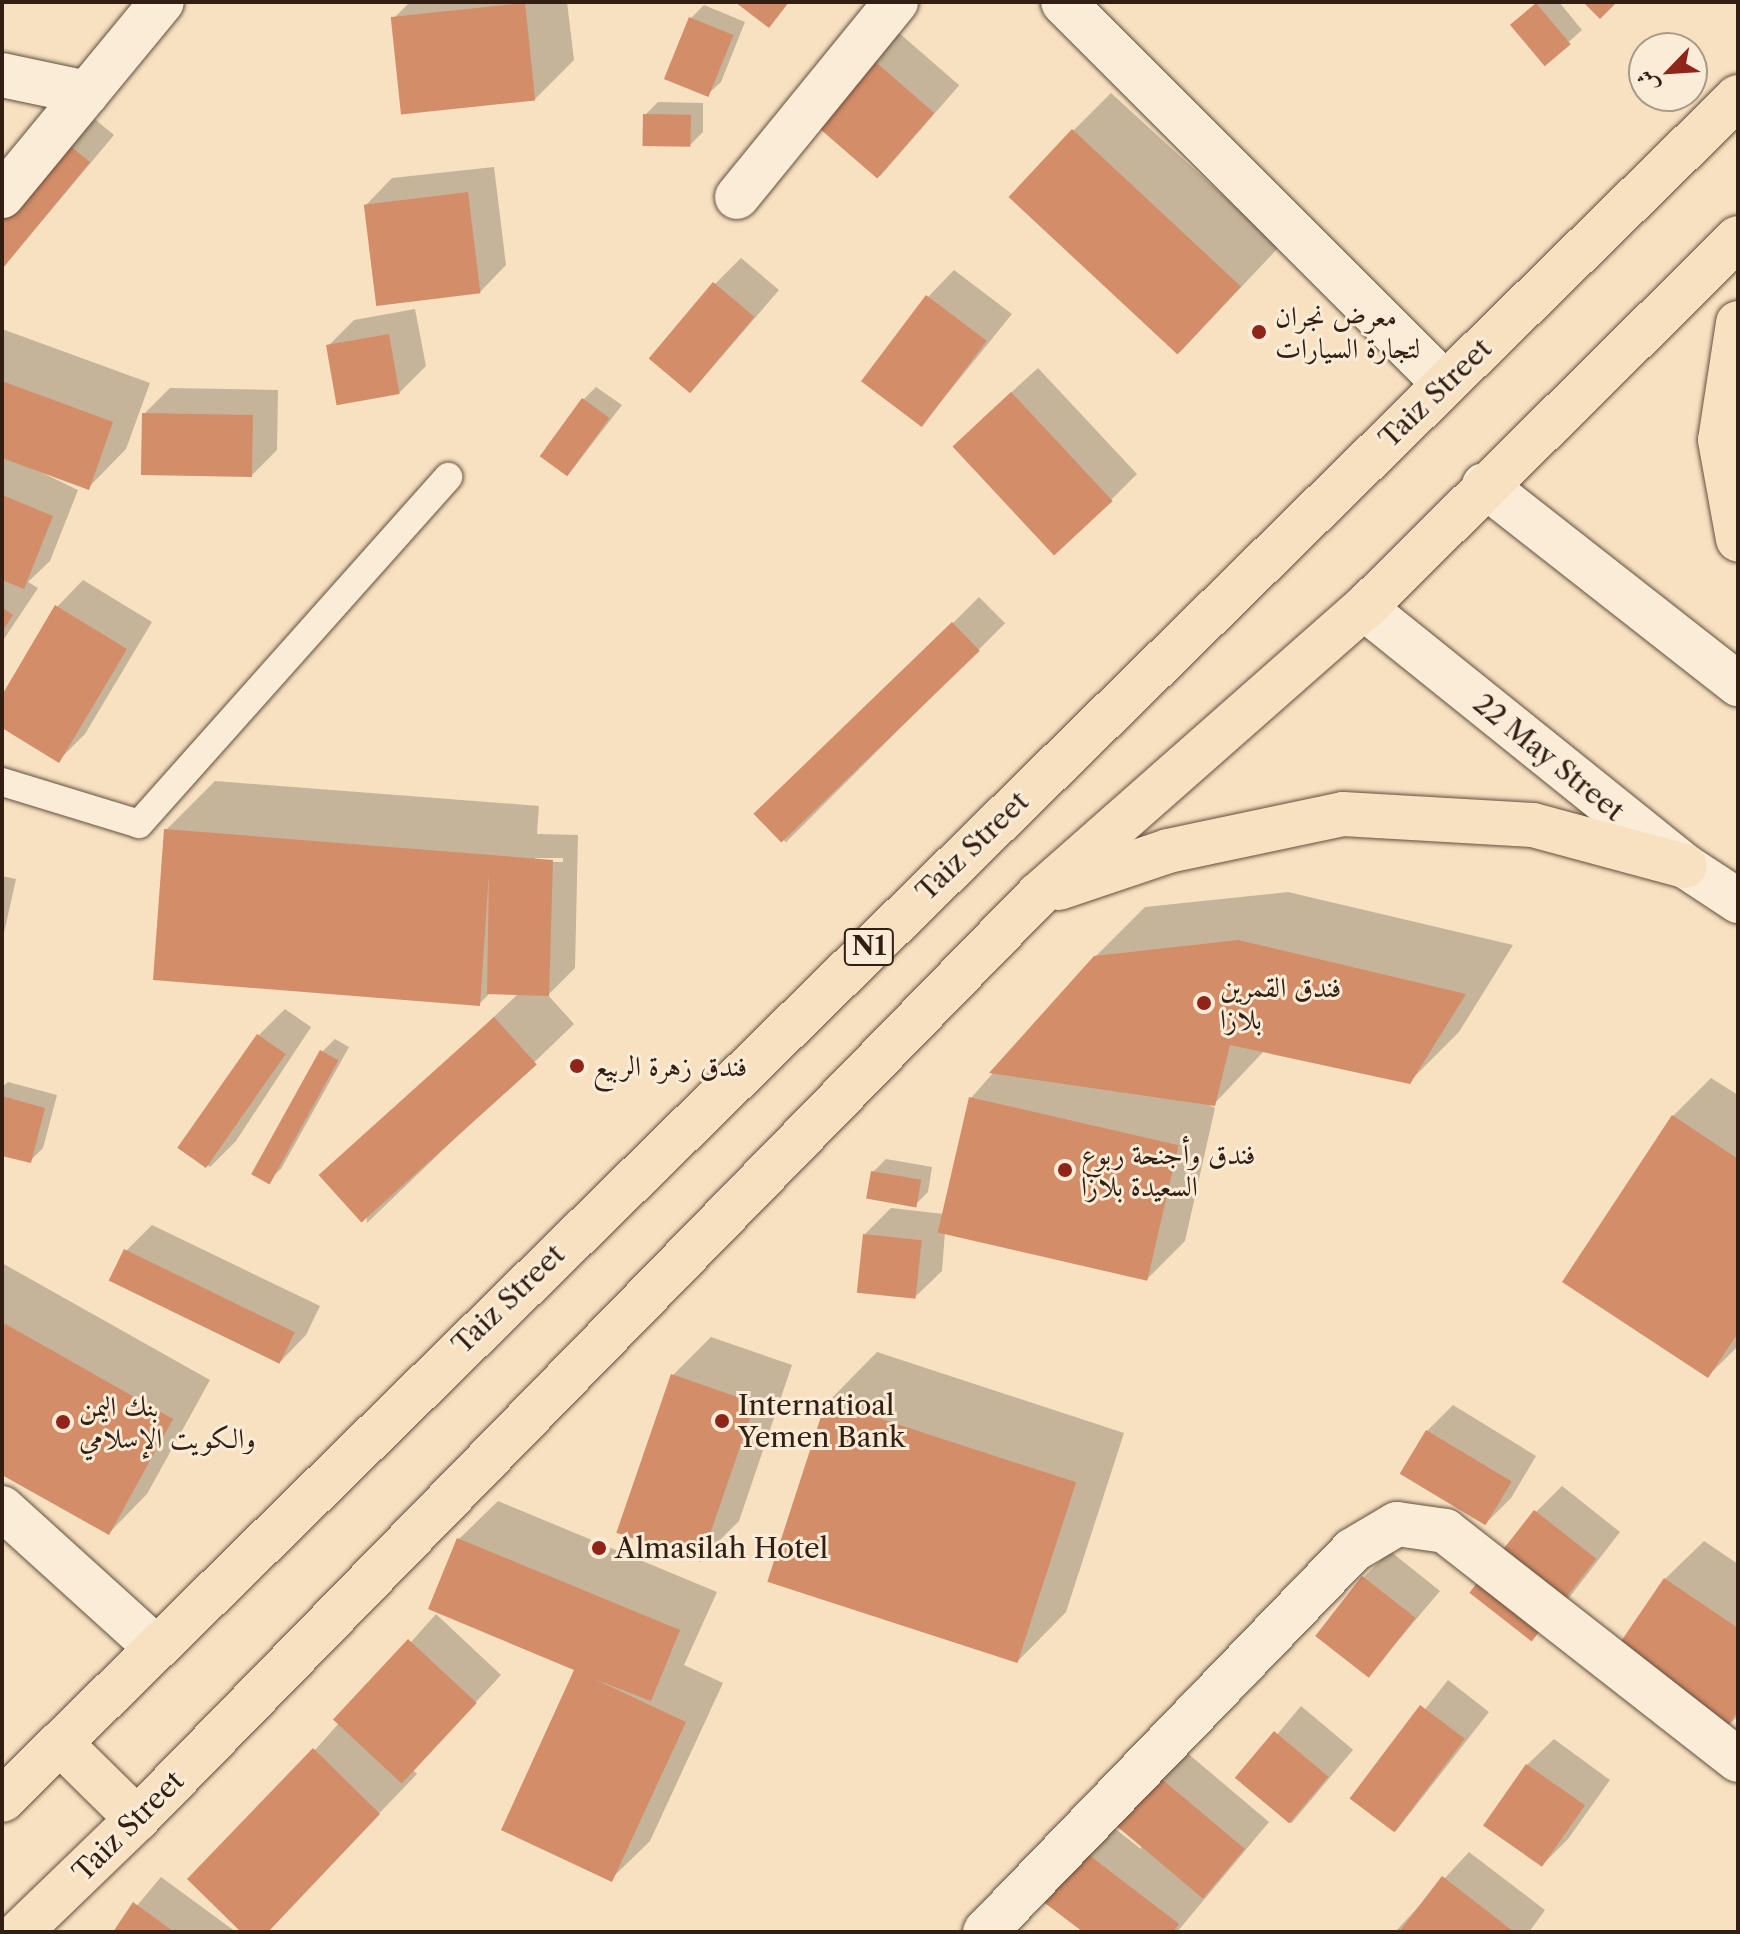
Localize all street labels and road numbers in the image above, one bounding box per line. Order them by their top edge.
street label: Taiz Street [1372,331,1498,455]
street label: 22 May Street [1467,686,1631,828]
street label: Taiz Street [909,784,1035,908]
road number: N1 [843,925,895,969]
street label: Taiz Street [445,1237,571,1361]
street label: Taiz Street [66,1764,190,1888]

